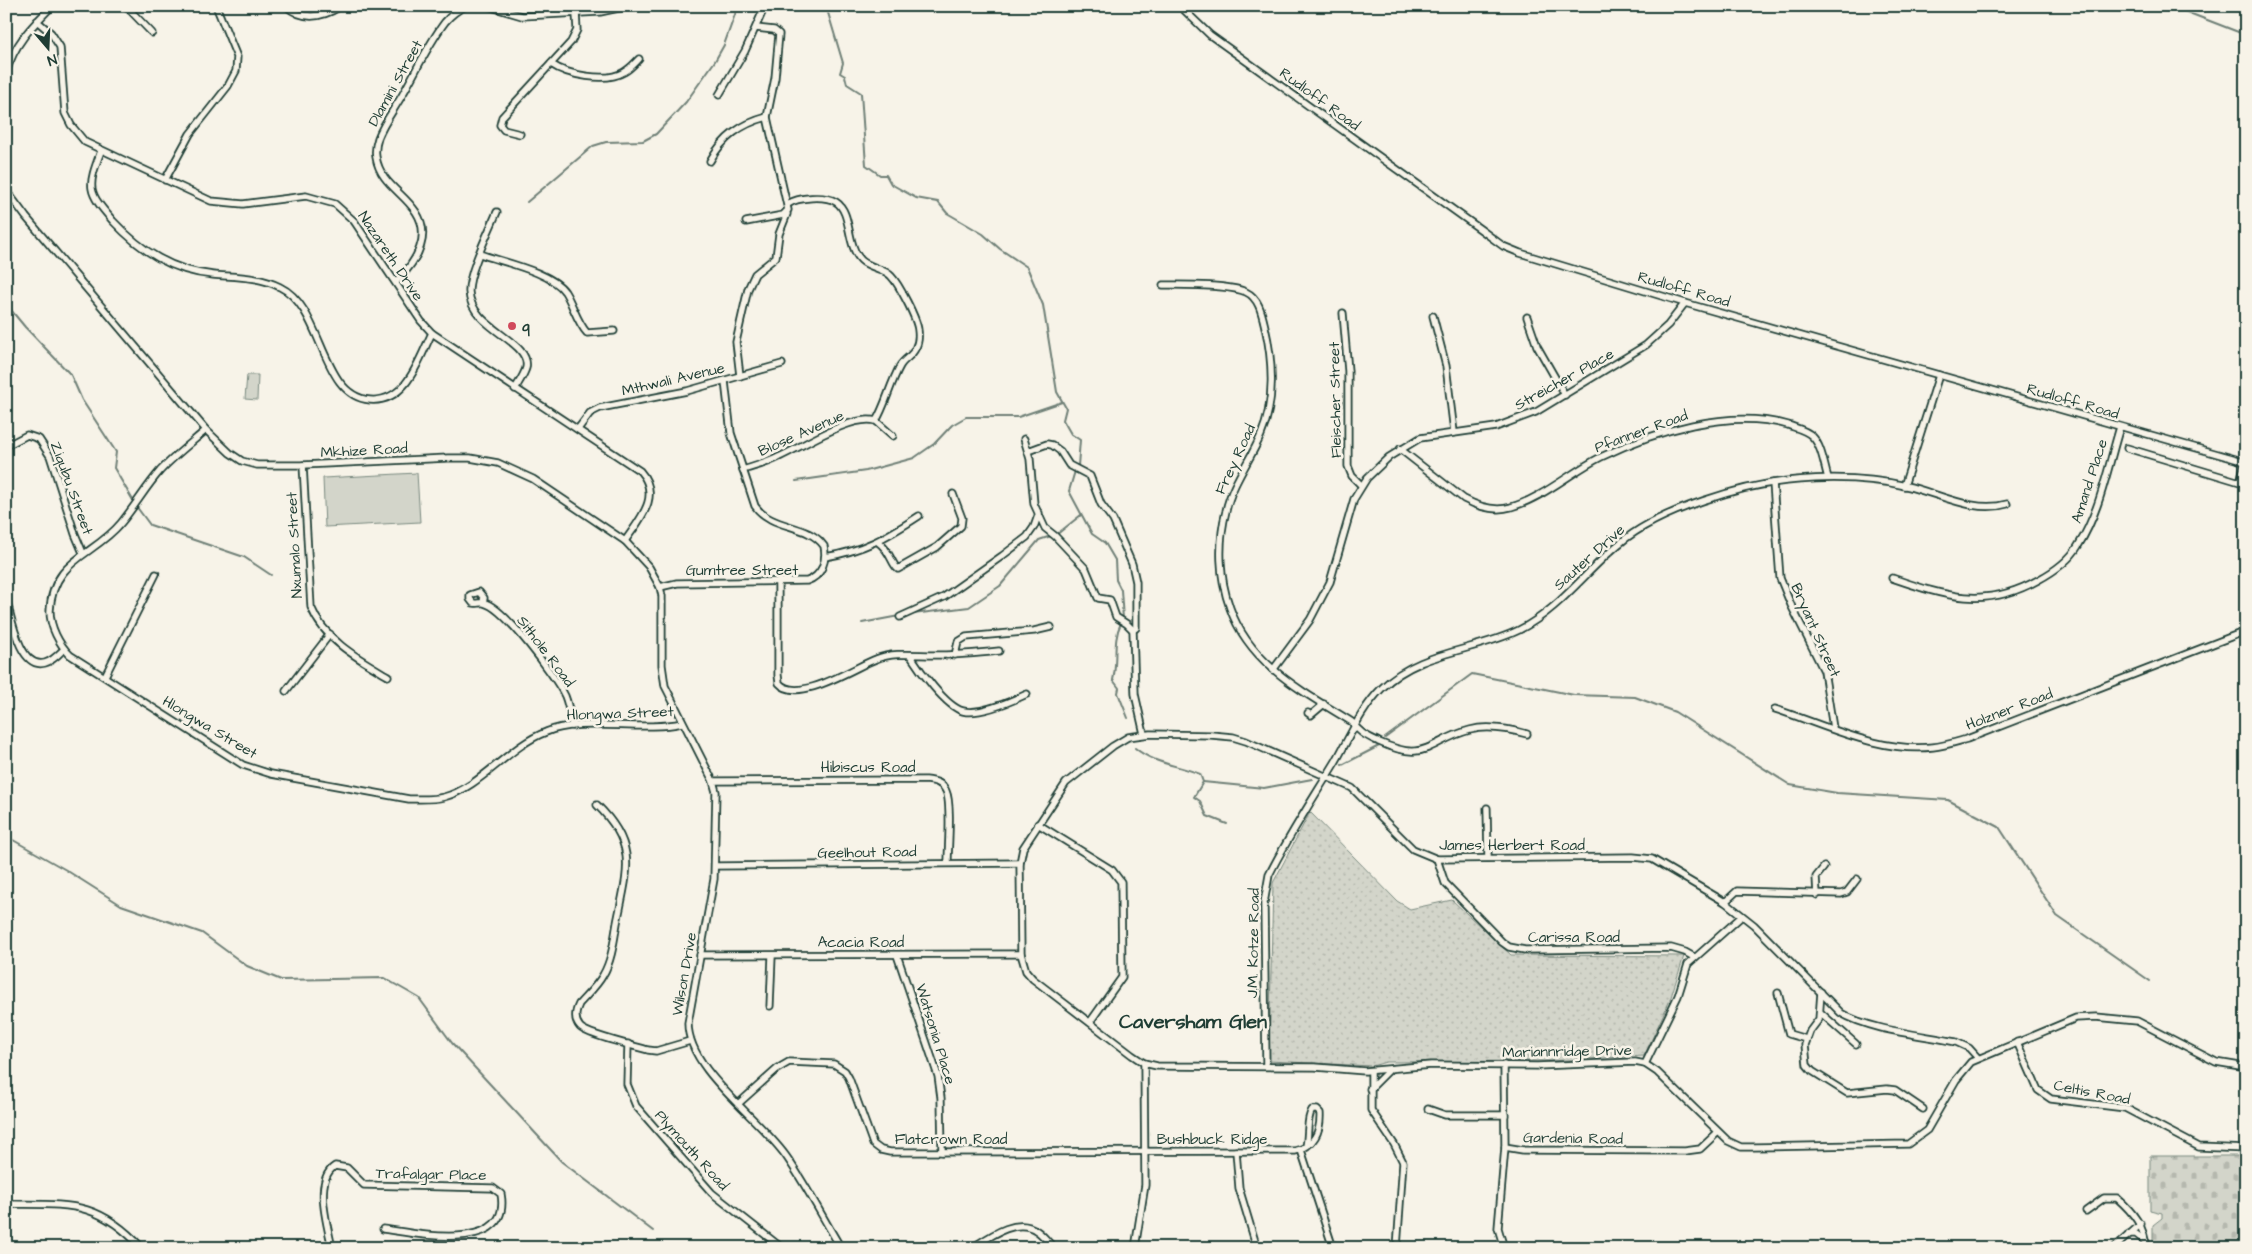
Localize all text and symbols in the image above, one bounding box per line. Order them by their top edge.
north arrow [22,22,72,72]
street label: Dlamini Street [363,36,428,130]
text: N [44,48,59,70]
street label: Rudloff Road [1275,63,1365,136]
street label: Nazareth Drive [353,207,428,305]
street label: Rudloff Road [1635,266,1733,313]
place label: q [522,316,530,337]
marker: q [506,320,518,332]
street label: Fleischer Street [1324,342,1347,458]
street label: Streicher Place [1511,343,1618,415]
street label: Mthwali Avenue [620,357,727,402]
street label: Rudloff Road [2024,378,2122,425]
street label: Blose Avenue [755,405,847,462]
street label: Pfanner Road [1592,405,1691,458]
street label: Frey Road [1210,420,1262,498]
street label: Amand Place [2066,436,2113,526]
street label: Mkhize Road [320,438,408,463]
street label: Ziqubu Street [45,439,98,538]
street label: Nxumalo Street [281,491,308,599]
street label: Sauter Drive [1549,520,1630,595]
street label: Gumtree Street [686,560,798,581]
street label: Bryant Street [1785,580,1846,681]
street label: Sithole Road [512,611,580,692]
street label: Holzner Road [1963,683,2056,736]
street label: Hlongwa Street [158,691,261,765]
street label: Hlongwa Street [566,701,674,727]
street label: Hibiscus Road [821,757,916,778]
street label: James Herbert Road [1439,835,1585,856]
street label: Geelhout Road [817,841,917,864]
street label: J.M. Kotze Road [1242,887,1265,998]
street label: Carissa Road [1528,927,1620,948]
street label: Wilson Drive [667,931,702,1017]
street label: Acacia Road [818,932,905,953]
street label: Watsonia Place [910,981,961,1087]
district label: Caversham Glen [1119,1008,1267,1036]
street label: Mariannridge Drive [1502,1040,1632,1064]
street label: Celtis Road [2052,1075,2132,1110]
street label: Plymouth Road [649,1105,734,1196]
street label: Gardenia Road [1523,1127,1623,1150]
street label: Flatcrown Road [895,1129,1008,1150]
street label: Bushbuck Ridge [1157,1129,1267,1151]
street label: Trafalgar Place [375,1163,487,1187]

